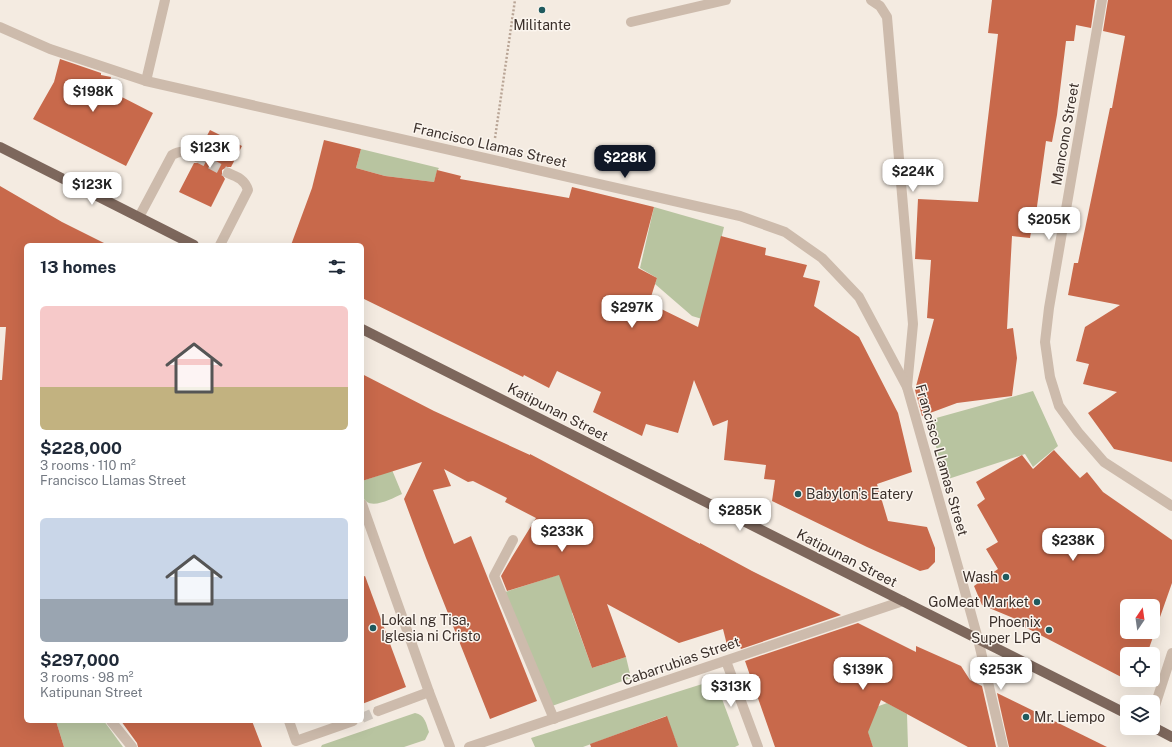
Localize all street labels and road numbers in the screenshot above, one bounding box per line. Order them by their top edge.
street label: Mancono Street [1048,81,1082,187]
street label: Francisco Llamas Street [412,120,568,170]
street label: Katipunan Street [505,380,611,444]
street label: Francisco Llamas Street [913,382,971,538]
street label: Katipunan Street [794,526,900,590]
street label: Cabarrubias Street [620,633,742,689]

